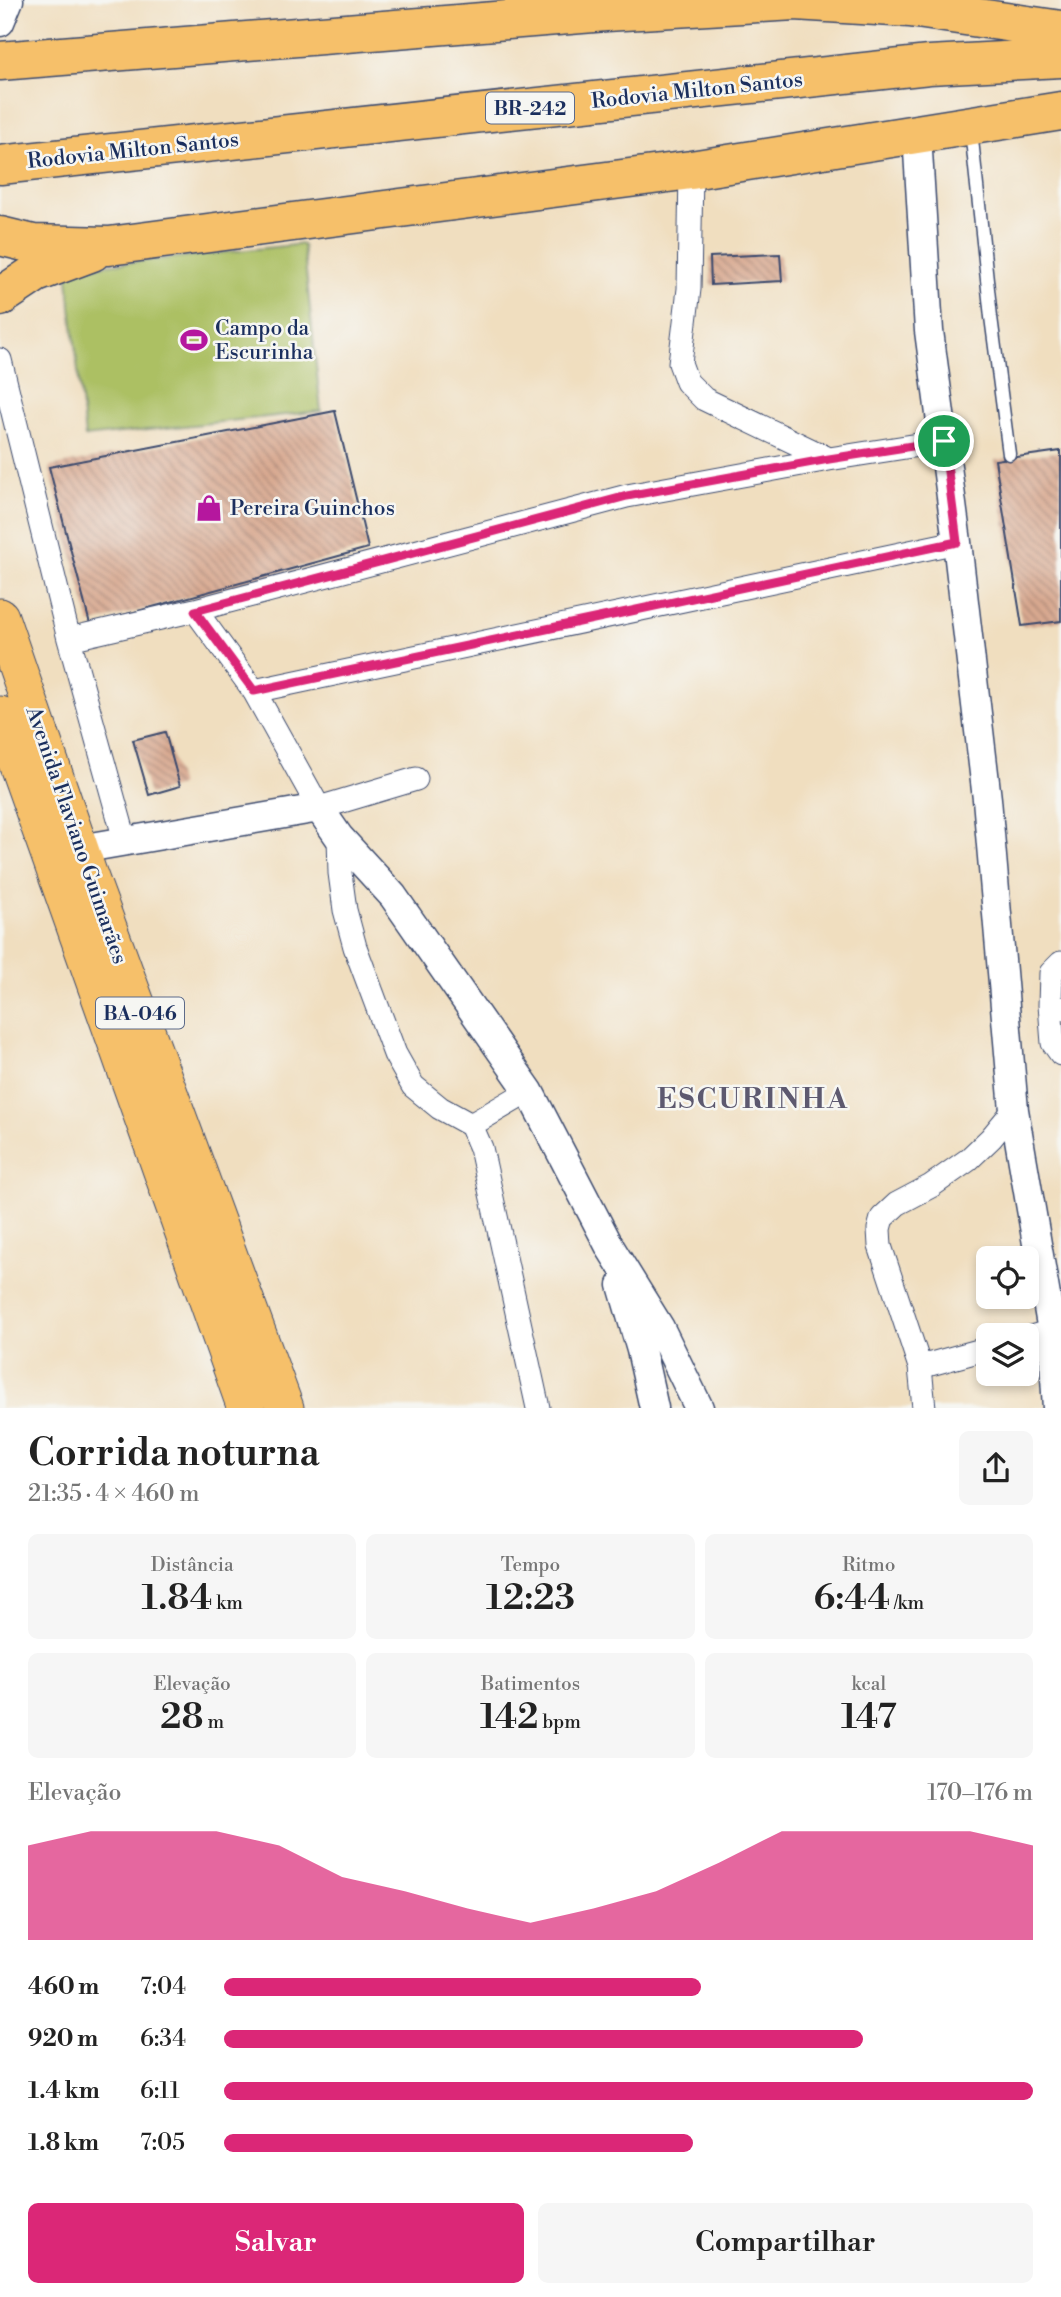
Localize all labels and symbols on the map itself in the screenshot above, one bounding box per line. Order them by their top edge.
street label: Rodovia Milton Santos [590,67,804,115]
road number: BR-242 [486,92,574,124]
street label: Rodovia Milton Santos [26,127,240,175]
place label: Campo da Escurinha [215,316,314,366]
sports icon: Campo da Escurinha [179,325,209,355]
pin [914,411,974,471]
shop icon: Pereira Guinchos [194,493,224,523]
place label: Pereira Guinchos [230,496,395,522]
street label: Avenida Flaviano Guimarães [19,702,132,967]
road number: BA-046 [96,998,184,1028]
district label: ESCURINHA [657,1082,849,1117]

